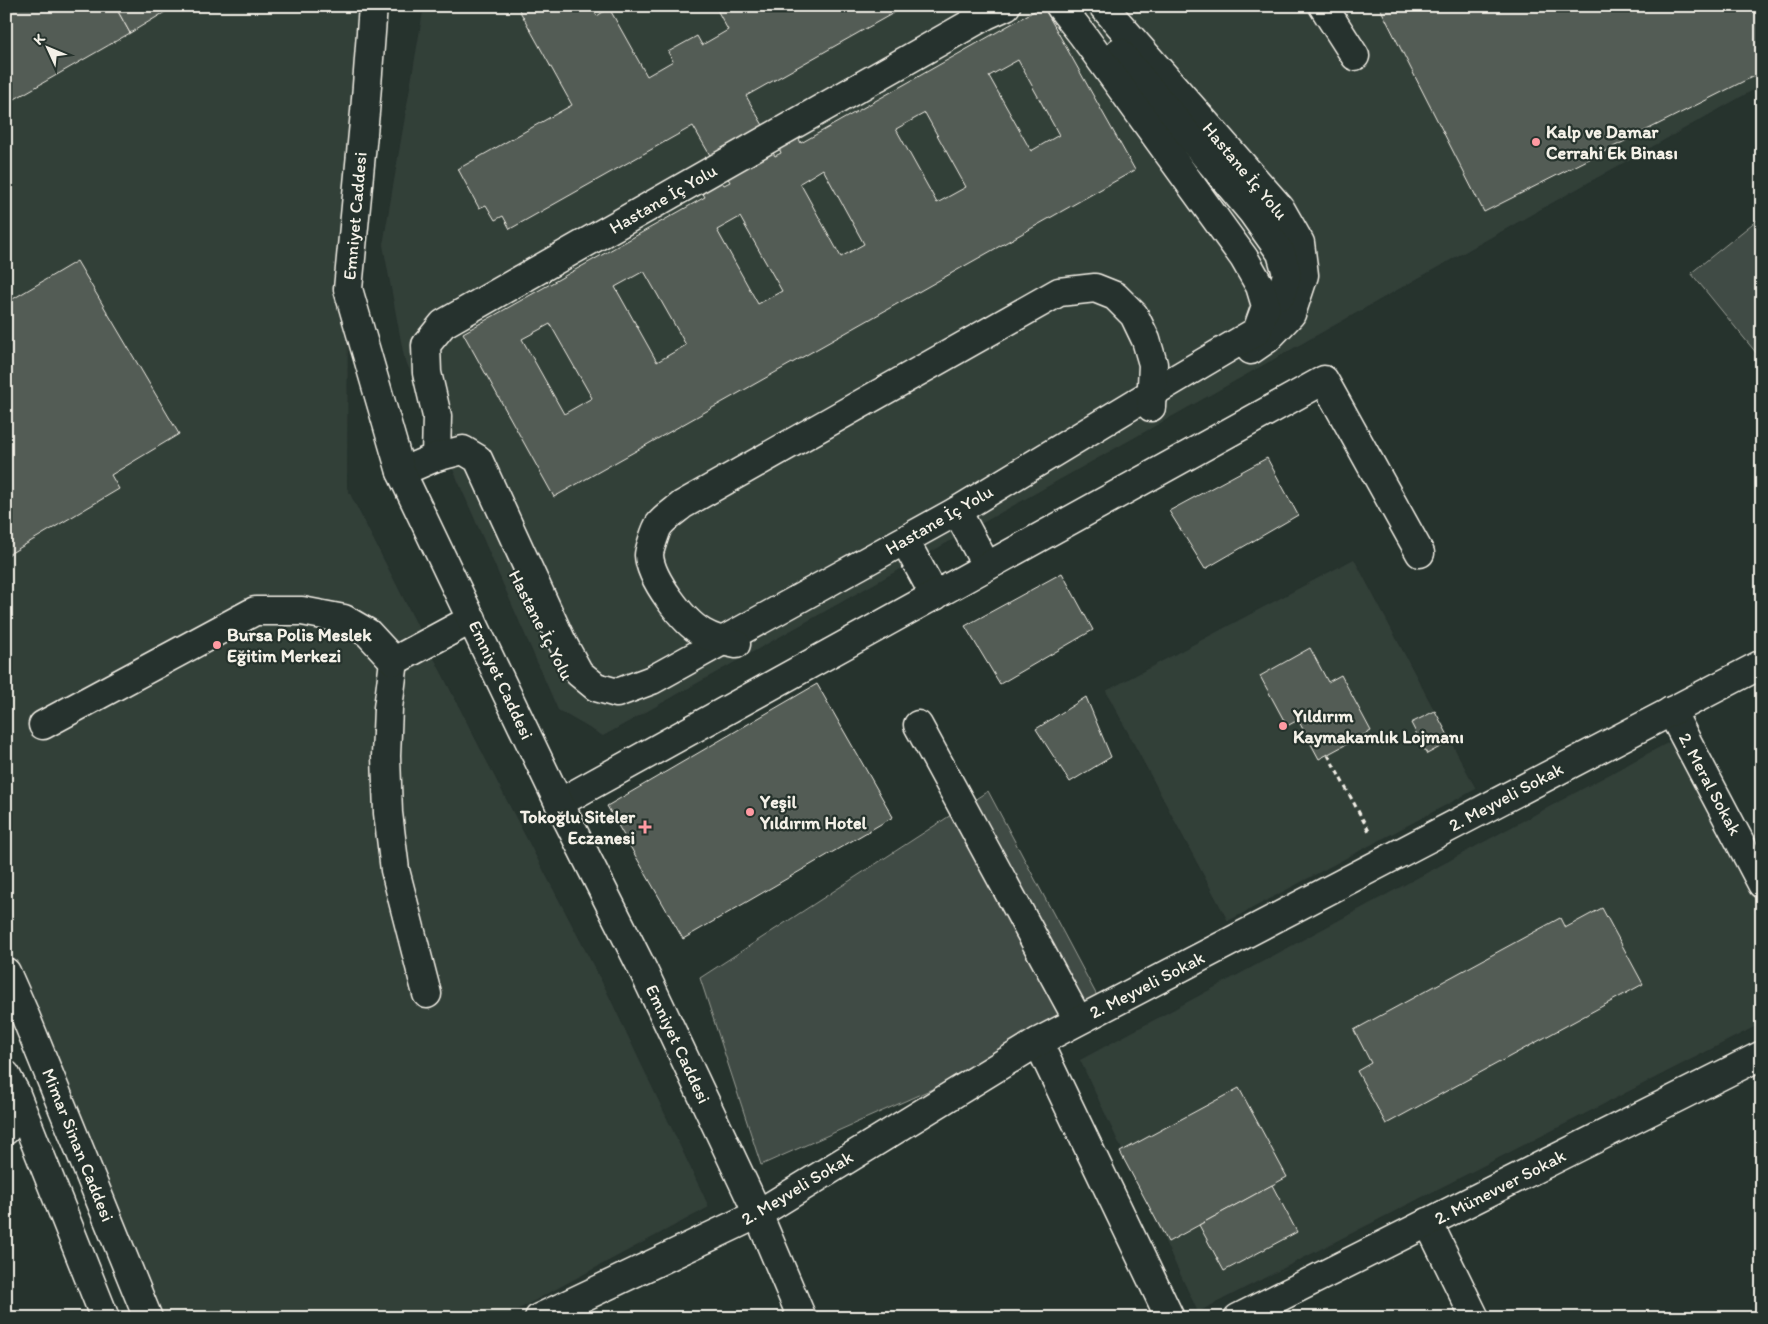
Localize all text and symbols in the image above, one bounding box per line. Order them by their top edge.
north arrow [22,22,72,72]
text: K [30,29,49,48]
street label: Hastane İç Yolu [1198,118,1292,224]
place label: Kalp ve Damar Cerrahi Ek Binası [1546,121,1678,164]
marker: Kalp ve Damar Cerrahi Ek Binası [1530,136,1542,148]
street label: Emniyet Caddesi [338,151,372,281]
street label: Hastane İç Yolu [605,159,721,239]
street label: Hastane İç Yolu [881,480,997,560]
street label: Hastane İç Yolu [504,566,578,684]
street label: Emniyet Caddesi [464,617,538,743]
place label: Bursa Polis Meslek Eğitim Merkezi [227,624,372,667]
marker: Bursa Polis Meslek Eğitim Merkezi [211,639,223,651]
place label: Yıldırım Kaymakamlık Lojmanı [1292,705,1464,748]
marker: Yıldırım Kaymakamlık Lojmanı [1277,720,1289,732]
street label: 2. Meral Sokak [1674,729,1747,840]
street label: 2. Meyveli Sokak [1445,758,1567,836]
place label: Yeşil Yıldırım Hotel [759,791,867,834]
place label: Tokoğlu Siteler Eczanesi [519,806,636,849]
marker: Yeşil Yıldırım Hotel [744,806,756,818]
marker: Tokoğlu Siteler Eczanesi [639,821,651,833]
street label: 2. Meyveli Sokak [1086,947,1208,1023]
street label: Emniyet Caddesi [641,981,715,1107]
street label: Mimar Sinan Caddesi [37,1065,119,1225]
street label: 2. Münevver Sokak [1431,1144,1570,1230]
street label: 2. Meyveli Sokak [737,1146,857,1230]

